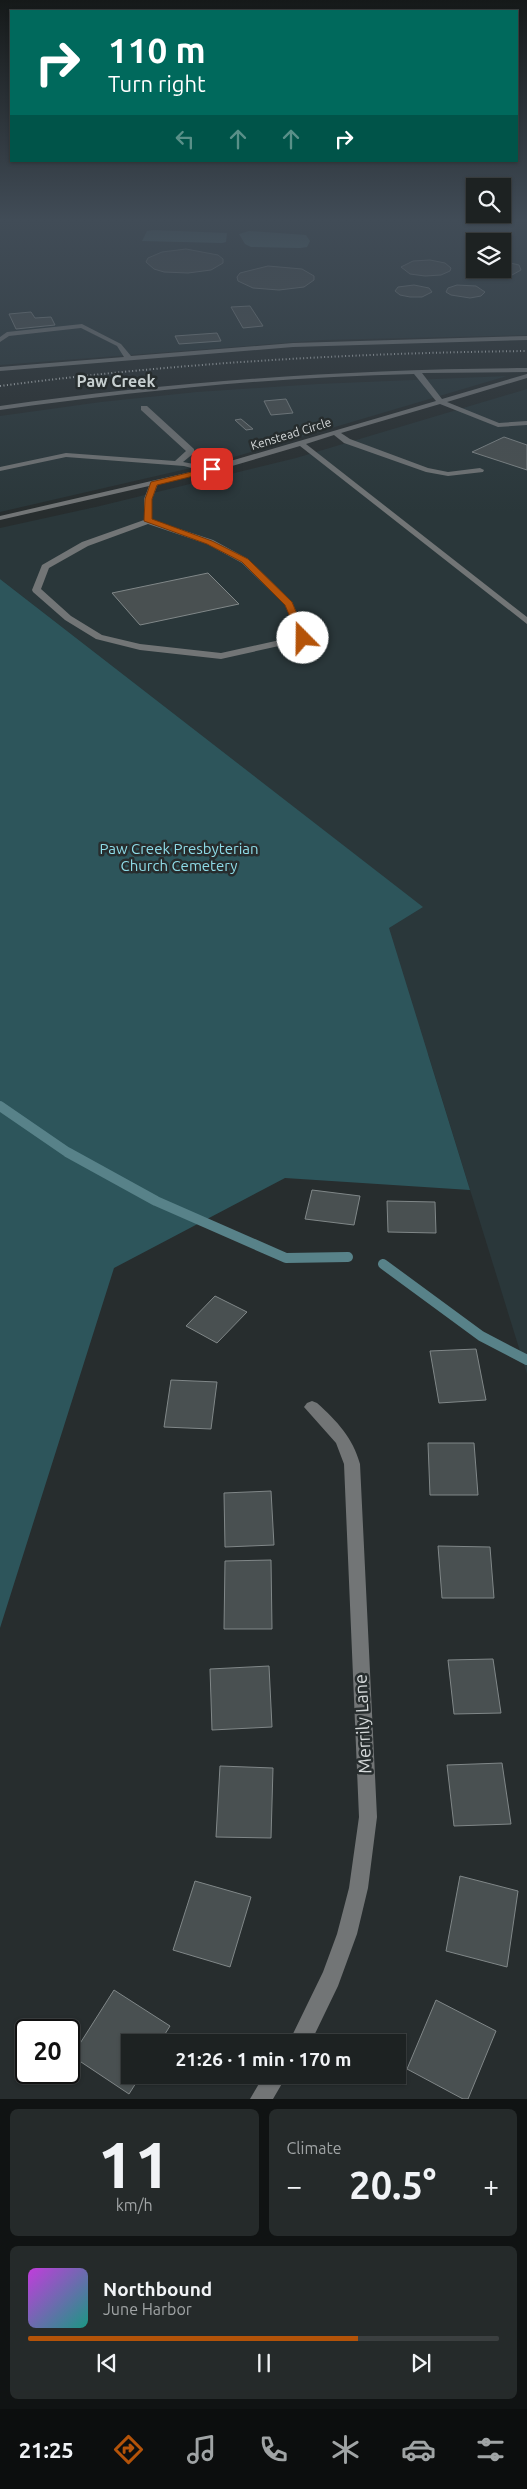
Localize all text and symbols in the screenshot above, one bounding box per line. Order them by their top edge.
icon: right [25,30,90,95]
text: 110 m [108,30,206,70]
text: Turn right [108,71,206,96]
icon: left [171,125,199,153]
icon: ahead [224,125,252,153]
icon: ahead [277,125,305,153]
icon: right [330,125,358,153]
map controls [466,178,511,278]
button: search [466,178,511,223]
button: layers [466,233,511,278]
district label: Paw Creek [77,372,155,390]
street label: Kenstead Circle [249,415,333,452]
pin [191,448,233,490]
icon: arrive [198,455,226,483]
position arrow [276,611,328,663]
park label: Paw Creek Presbyterian Church Cemetery [99,840,259,874]
street label: Merrily Lane [349,1674,375,1774]
speed limit sign: 20 [15,2019,80,2084]
text: 21:26 · 1 min · 170 m [176,2048,351,2070]
text: 11 [98,2127,171,2200]
text: Climate [287,2139,342,2157]
text: 20.5° [349,2164,436,2206]
text: − [287,2170,302,2201]
text: + [483,2170,499,2201]
text: km/h [116,2196,153,2214]
text: Northbound [103,2278,212,2300]
text: June Harbor [103,2300,192,2318]
icon: previous [93,2349,121,2377]
icon: pause [250,2349,278,2377]
icon: next [407,2349,435,2377]
icon: directions [111,2432,146,2467]
icon: music [184,2432,219,2467]
icon: phone [256,2432,291,2467]
icon: climate [328,2432,363,2467]
icon: car [401,2432,436,2467]
icon: filters [473,2432,508,2467]
text: 21:25 [19,2437,74,2462]

